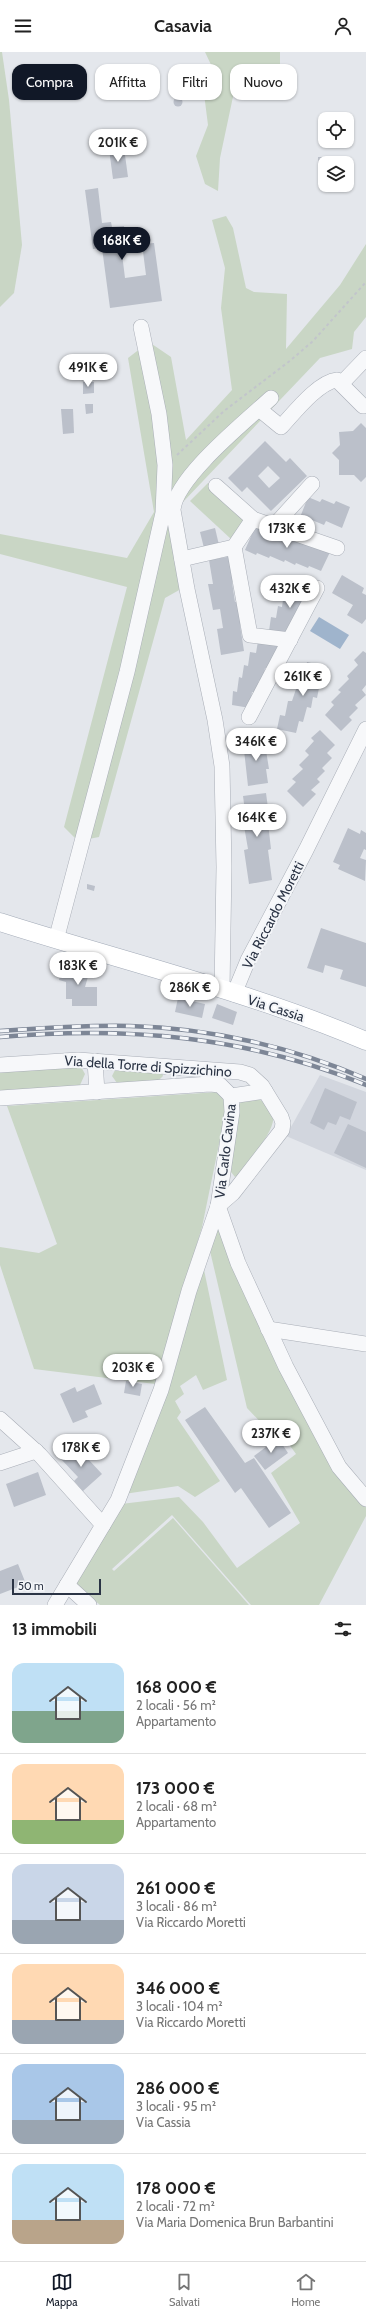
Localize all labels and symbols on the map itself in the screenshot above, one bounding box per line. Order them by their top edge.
pin: 201K € [85,129,151,163]
pin: 168K € [89,227,155,261]
pin: 491K € [55,354,121,388]
pin: 173K € [254,515,320,549]
pin: 432K € [257,575,323,609]
pin: 261K € [270,663,336,697]
pin: 346K € [223,728,289,762]
pin: 164K € [224,804,290,838]
street label: Via Riccardo Moretti [238,858,308,972]
pin: 183K € [45,952,111,986]
pin: 286K € [157,974,223,1008]
street label: Via Cassia [245,990,307,1026]
street label: Via della Torre di Spizzichino [64,1051,233,1081]
street label: Via Carlo Cavina [210,1102,240,1199]
pin: 203K € [100,1354,166,1388]
pin: 237K € [238,1420,304,1454]
pin: 178K € [48,1434,114,1468]
scale bar [12,1577,101,1596]

